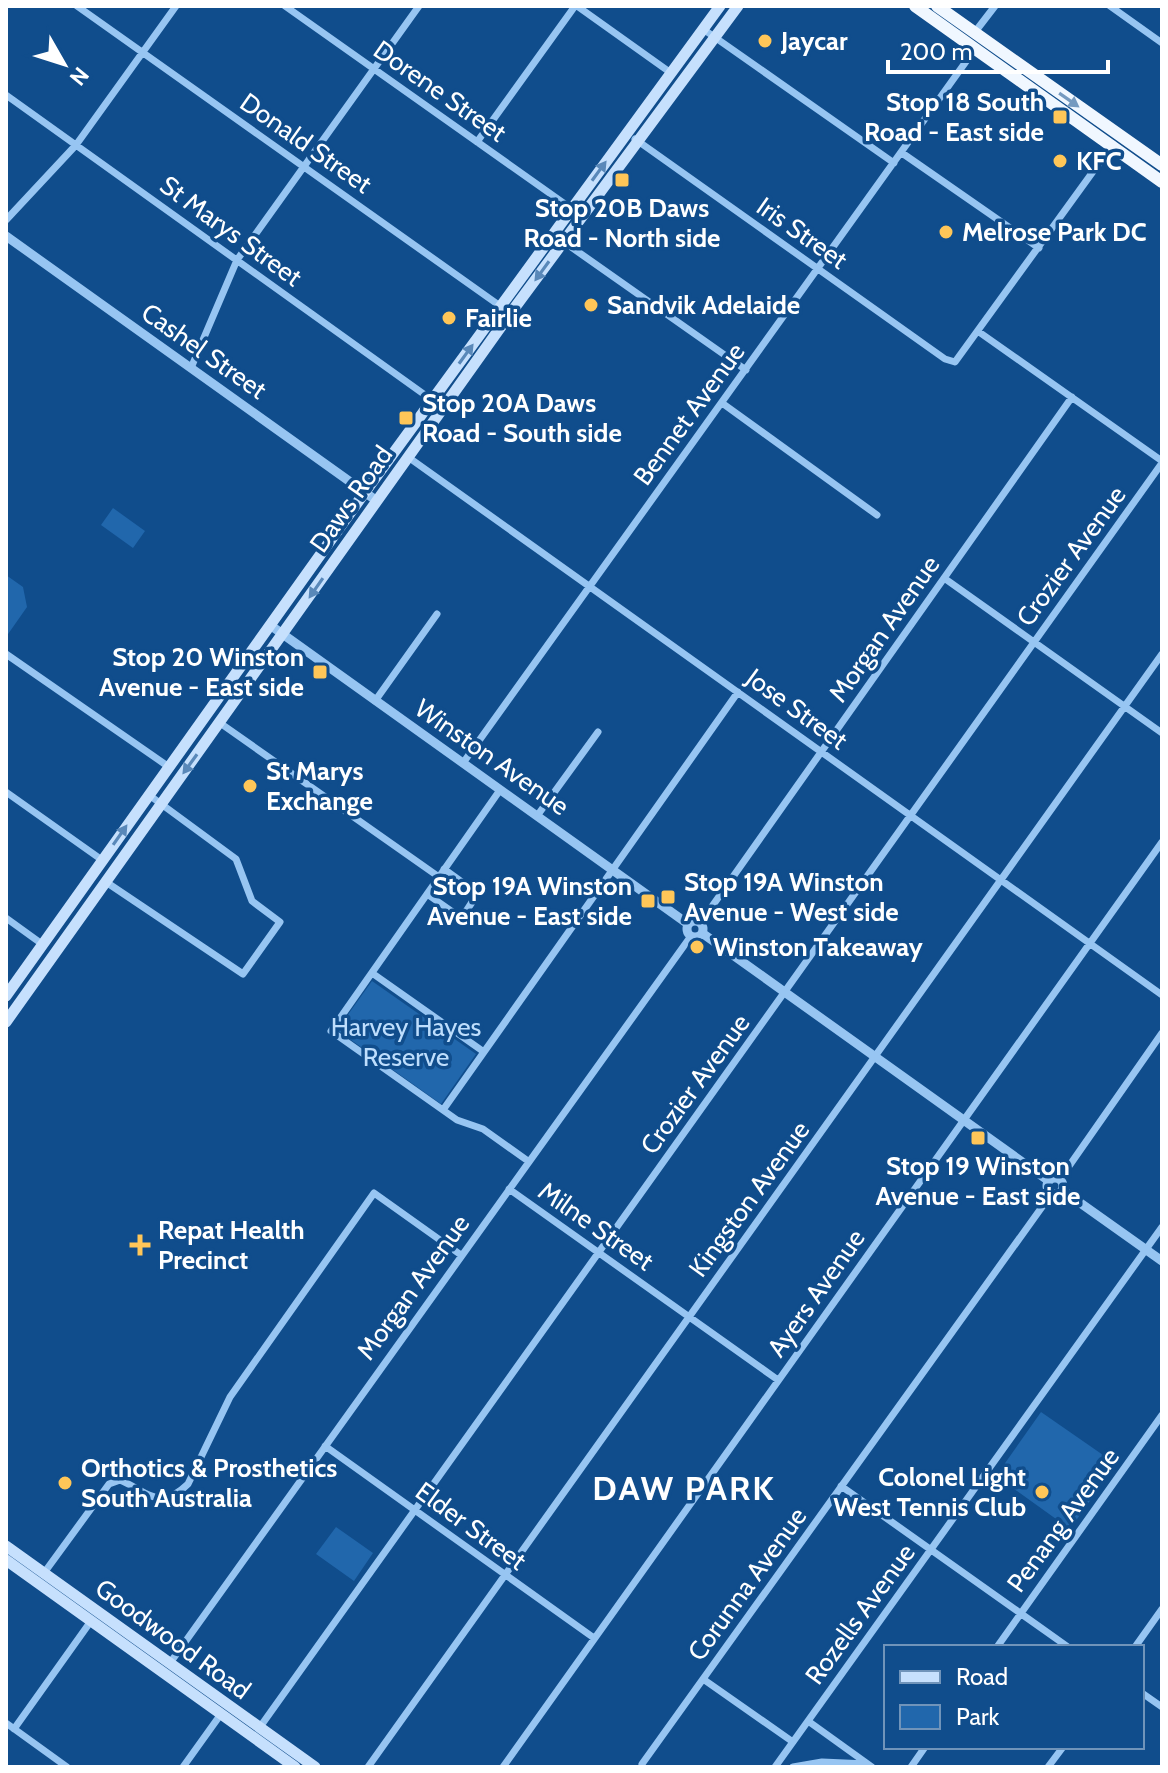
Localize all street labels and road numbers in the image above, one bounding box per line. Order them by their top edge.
street label: Dorene Street [367,34,513,149]
street label: Donald Street [234,86,378,200]
street label: St Marys Street [154,169,308,293]
street label: Iris Street [750,190,854,276]
street label: Cashel Street [135,296,273,406]
street label: Bennet Avenue [627,337,751,491]
street label: Daws Road [303,440,399,558]
street label: Crozier Avenue [1009,480,1133,632]
street label: Morgan Avenue [822,550,946,708]
street label: Jose Street [739,661,854,757]
street label: Winston Avenue [409,692,575,822]
street label: Crozier Avenue [633,1008,757,1160]
street label: Kingston Avenue [682,1115,816,1283]
street label: Milne Street [532,1175,660,1277]
street label: Morgan Avenue [350,1208,476,1366]
street label: Ayers Avenue [760,1223,872,1363]
street label: Penang Avenue [1000,1442,1126,1598]
street label: Elder Street [409,1475,533,1577]
street label: Corunna Avenue [681,1501,813,1667]
street label: Rozells Avenue [798,1538,922,1690]
street label: Goodwood Road [89,1572,257,1706]

